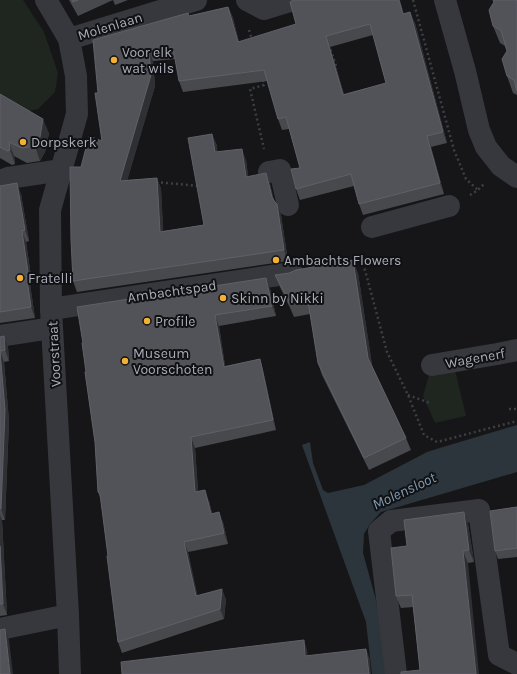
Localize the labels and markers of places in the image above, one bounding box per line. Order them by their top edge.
place label: Voor elk wat wils [122,44,174,77]
marker: Voor elk wat wils [109,55,119,65]
place label: Dorpskerk [31,134,97,151]
marker: Dorpskerk [18,137,28,147]
place label: Ambachts Flowers [284,252,401,269]
marker: Ambachts Flowers [271,255,281,265]
place label: Fratelli [28,270,73,287]
marker: Fratelli [15,273,25,283]
place label: Skinn by Nikki [231,290,324,307]
marker: Skinn by Nikki [218,293,228,303]
place label: Profile [155,313,196,330]
marker: Profile [142,316,152,326]
place label: Museum Voorschoten [133,345,212,378]
marker: Museum Voorschoten [120,356,130,366]

